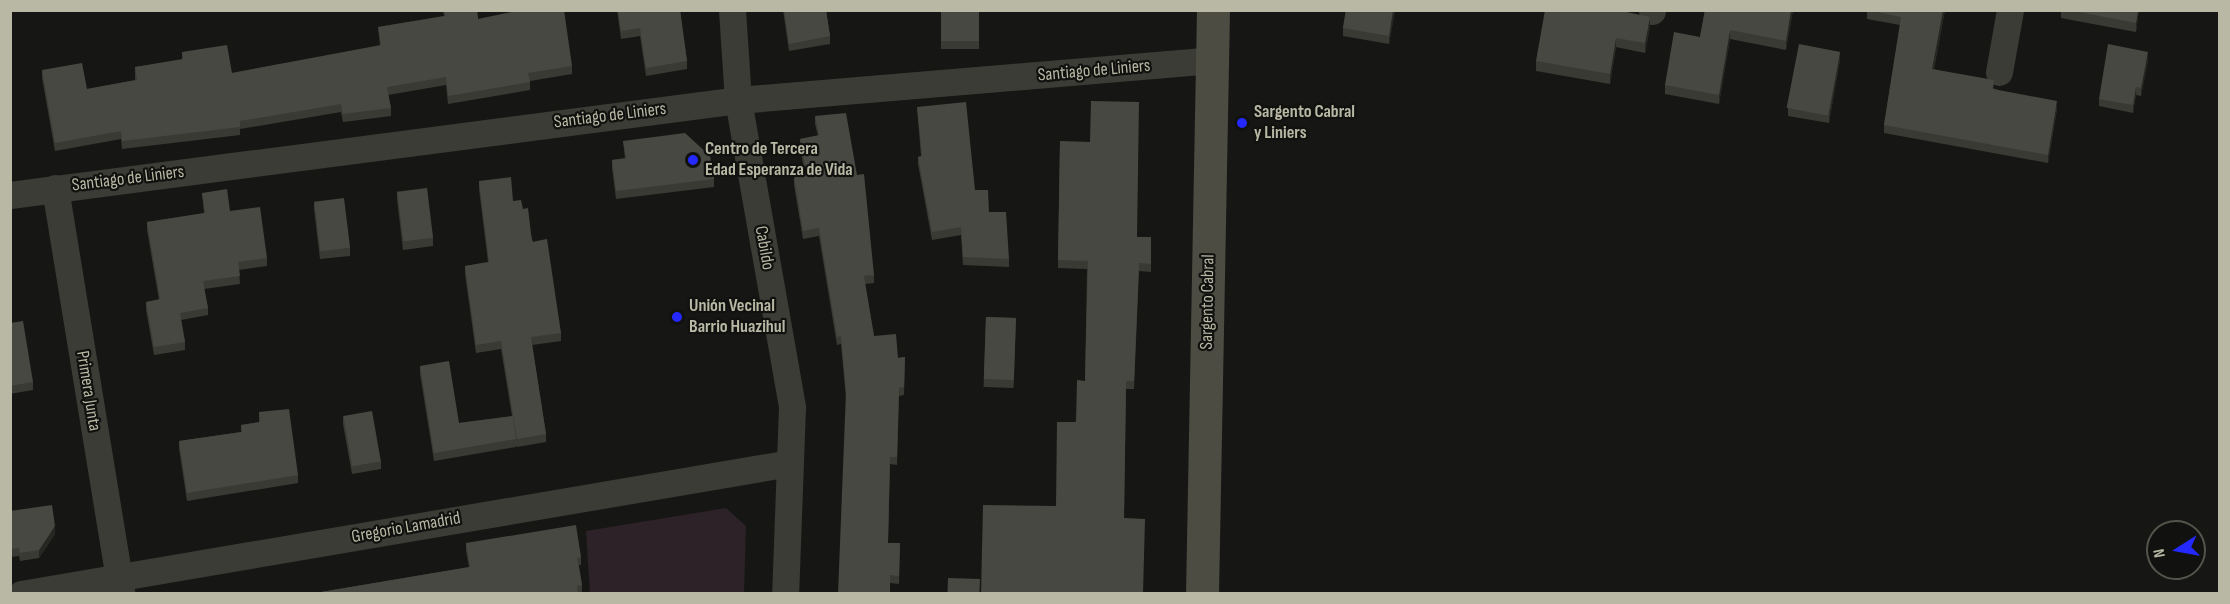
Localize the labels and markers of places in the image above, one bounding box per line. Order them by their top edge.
place label: Sargento Cabral y Liniers [1254,102,1355,144]
marker: Sargento Cabral y Liniers [1235,116,1249,130]
place label: Centro de Tercera Edad Esperanza de Vida [705,139,853,182]
marker: Centro de Tercera Edad Esperanza de Vida [686,153,700,167]
place label: Unión Vecinal Barrio Huazihul [689,296,785,338]
marker: Unión Vecinal Barrio Huazihul [670,310,684,324]

